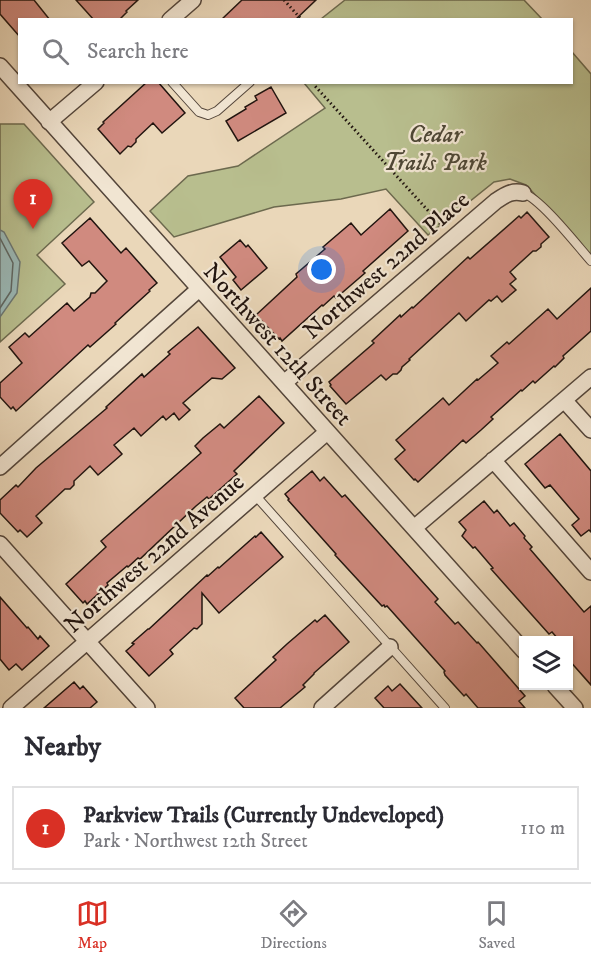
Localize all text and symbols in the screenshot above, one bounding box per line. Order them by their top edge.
search box [18,18,573,84]
icon: search [39,35,72,68]
text: Search here [87,38,189,65]
park label: Cedar Trails Park [383,120,487,178]
pin: 1 [14,180,52,229]
street label: Northwest 22nd Place [297,185,476,346]
your location [307,255,336,284]
street label: Northwest 12th Street [196,257,358,432]
street label: Northwest 22nd Avenue [59,468,251,640]
map controls [519,636,573,690]
button: layers [519,636,573,690]
text: Nearby [24,731,101,764]
text: Parkview Trails (Currently Undeveloped) [83,802,444,829]
text: 1 [42,816,49,841]
text: 110 m [520,816,565,841]
text: Park · Northwest 12th Street [83,829,308,854]
tab: Map [76,897,109,953]
tab: Directions [260,897,327,953]
tab: Saved [478,897,515,953]

